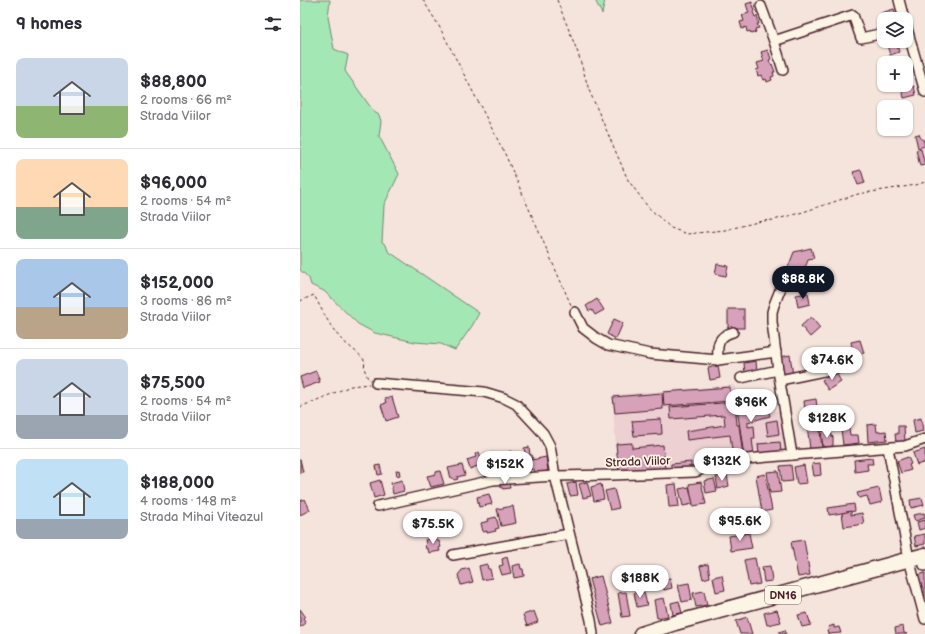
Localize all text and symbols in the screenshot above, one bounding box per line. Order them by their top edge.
map controls [877,12,913,136]
button: layers [877,12,913,48]
icon: filters [262,13,284,35]
text: 9 homes [16,14,82,34]
button: + [877,56,913,92]
text: $88,800 [140,72,207,92]
icon: home [48,74,96,122]
text: 2 rooms · 66 m² [140,92,232,108]
button: − [877,100,913,136]
text: Strada Viilor [140,108,211,124]
text: $96,000 [140,173,207,193]
icon: home [48,175,96,223]
text: 2 rooms · 54 m² [140,193,231,209]
text: Strada Viilor [140,209,211,225]
pin: $88.8K [770,266,836,300]
text: $88.8K [781,271,825,287]
text: $152,000 [140,273,214,293]
icon: home [48,275,96,323]
text: 3 rooms · 86 m² [140,293,232,309]
text: Strada Viilor [140,309,211,325]
pin: $74.6K [799,347,865,381]
text: $74.6K [811,352,853,368]
text: $75,500 [140,373,205,393]
icon: home [48,375,96,423]
pin: $96K [727,389,775,423]
text: 2 rooms · 54 m² [140,393,231,409]
text: $96K [735,394,767,410]
pin: $128K [799,405,855,439]
text: Strada Viilor [140,409,211,425]
text: $128K [808,410,846,426]
pin: $132K [694,448,750,482]
pin: $152K [477,451,533,485]
street label: Strada Viilor [605,453,671,471]
text: $132K [703,453,741,469]
text: $152K [486,456,524,472]
text: $188,000 [140,473,214,493]
icon: home [48,475,96,523]
text: 4 rooms · 148 m² [140,493,237,509]
pin: $95.6K [707,508,773,542]
text: Strada Mihai Viteazul [140,509,263,525]
pin: $75.5K [400,511,466,545]
text: $95.6K [718,513,762,529]
text: $75.5K [412,516,454,532]
pin: $188K [612,565,668,599]
text: $188K [621,570,659,586]
road number: DN16 [765,586,801,604]

